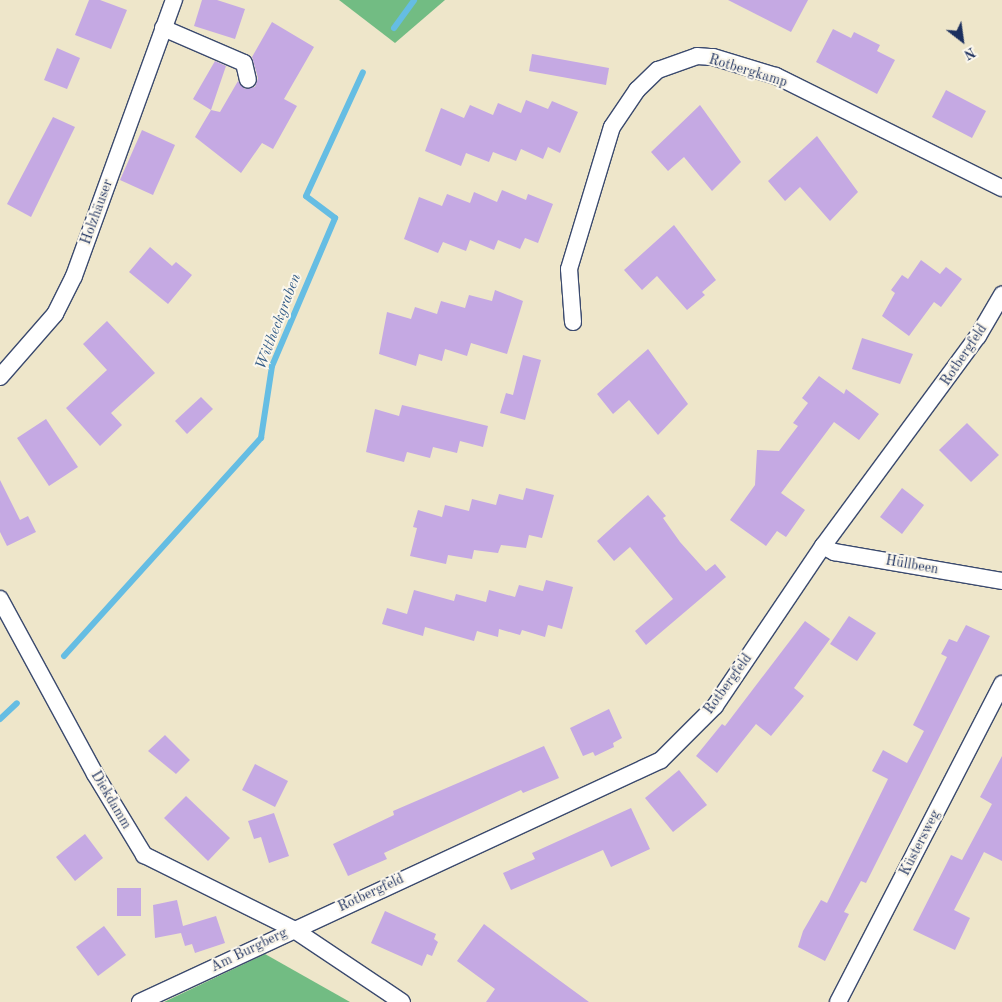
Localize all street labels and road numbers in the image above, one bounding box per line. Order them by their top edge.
street label: Rotbergkamp [707,51,789,91]
street label: Holzhäuser [77,177,117,247]
street label: Rotbergfeld [937,321,991,389]
street label: Hüllbeen [884,552,940,578]
street label: Rotbergfeld [700,650,756,718]
street label: Diekdamm [87,768,135,832]
street label: Küstersweg [896,807,944,879]
street label: Rotbergfeld [335,870,407,916]
street label: Am Burgberg [208,924,290,976]

